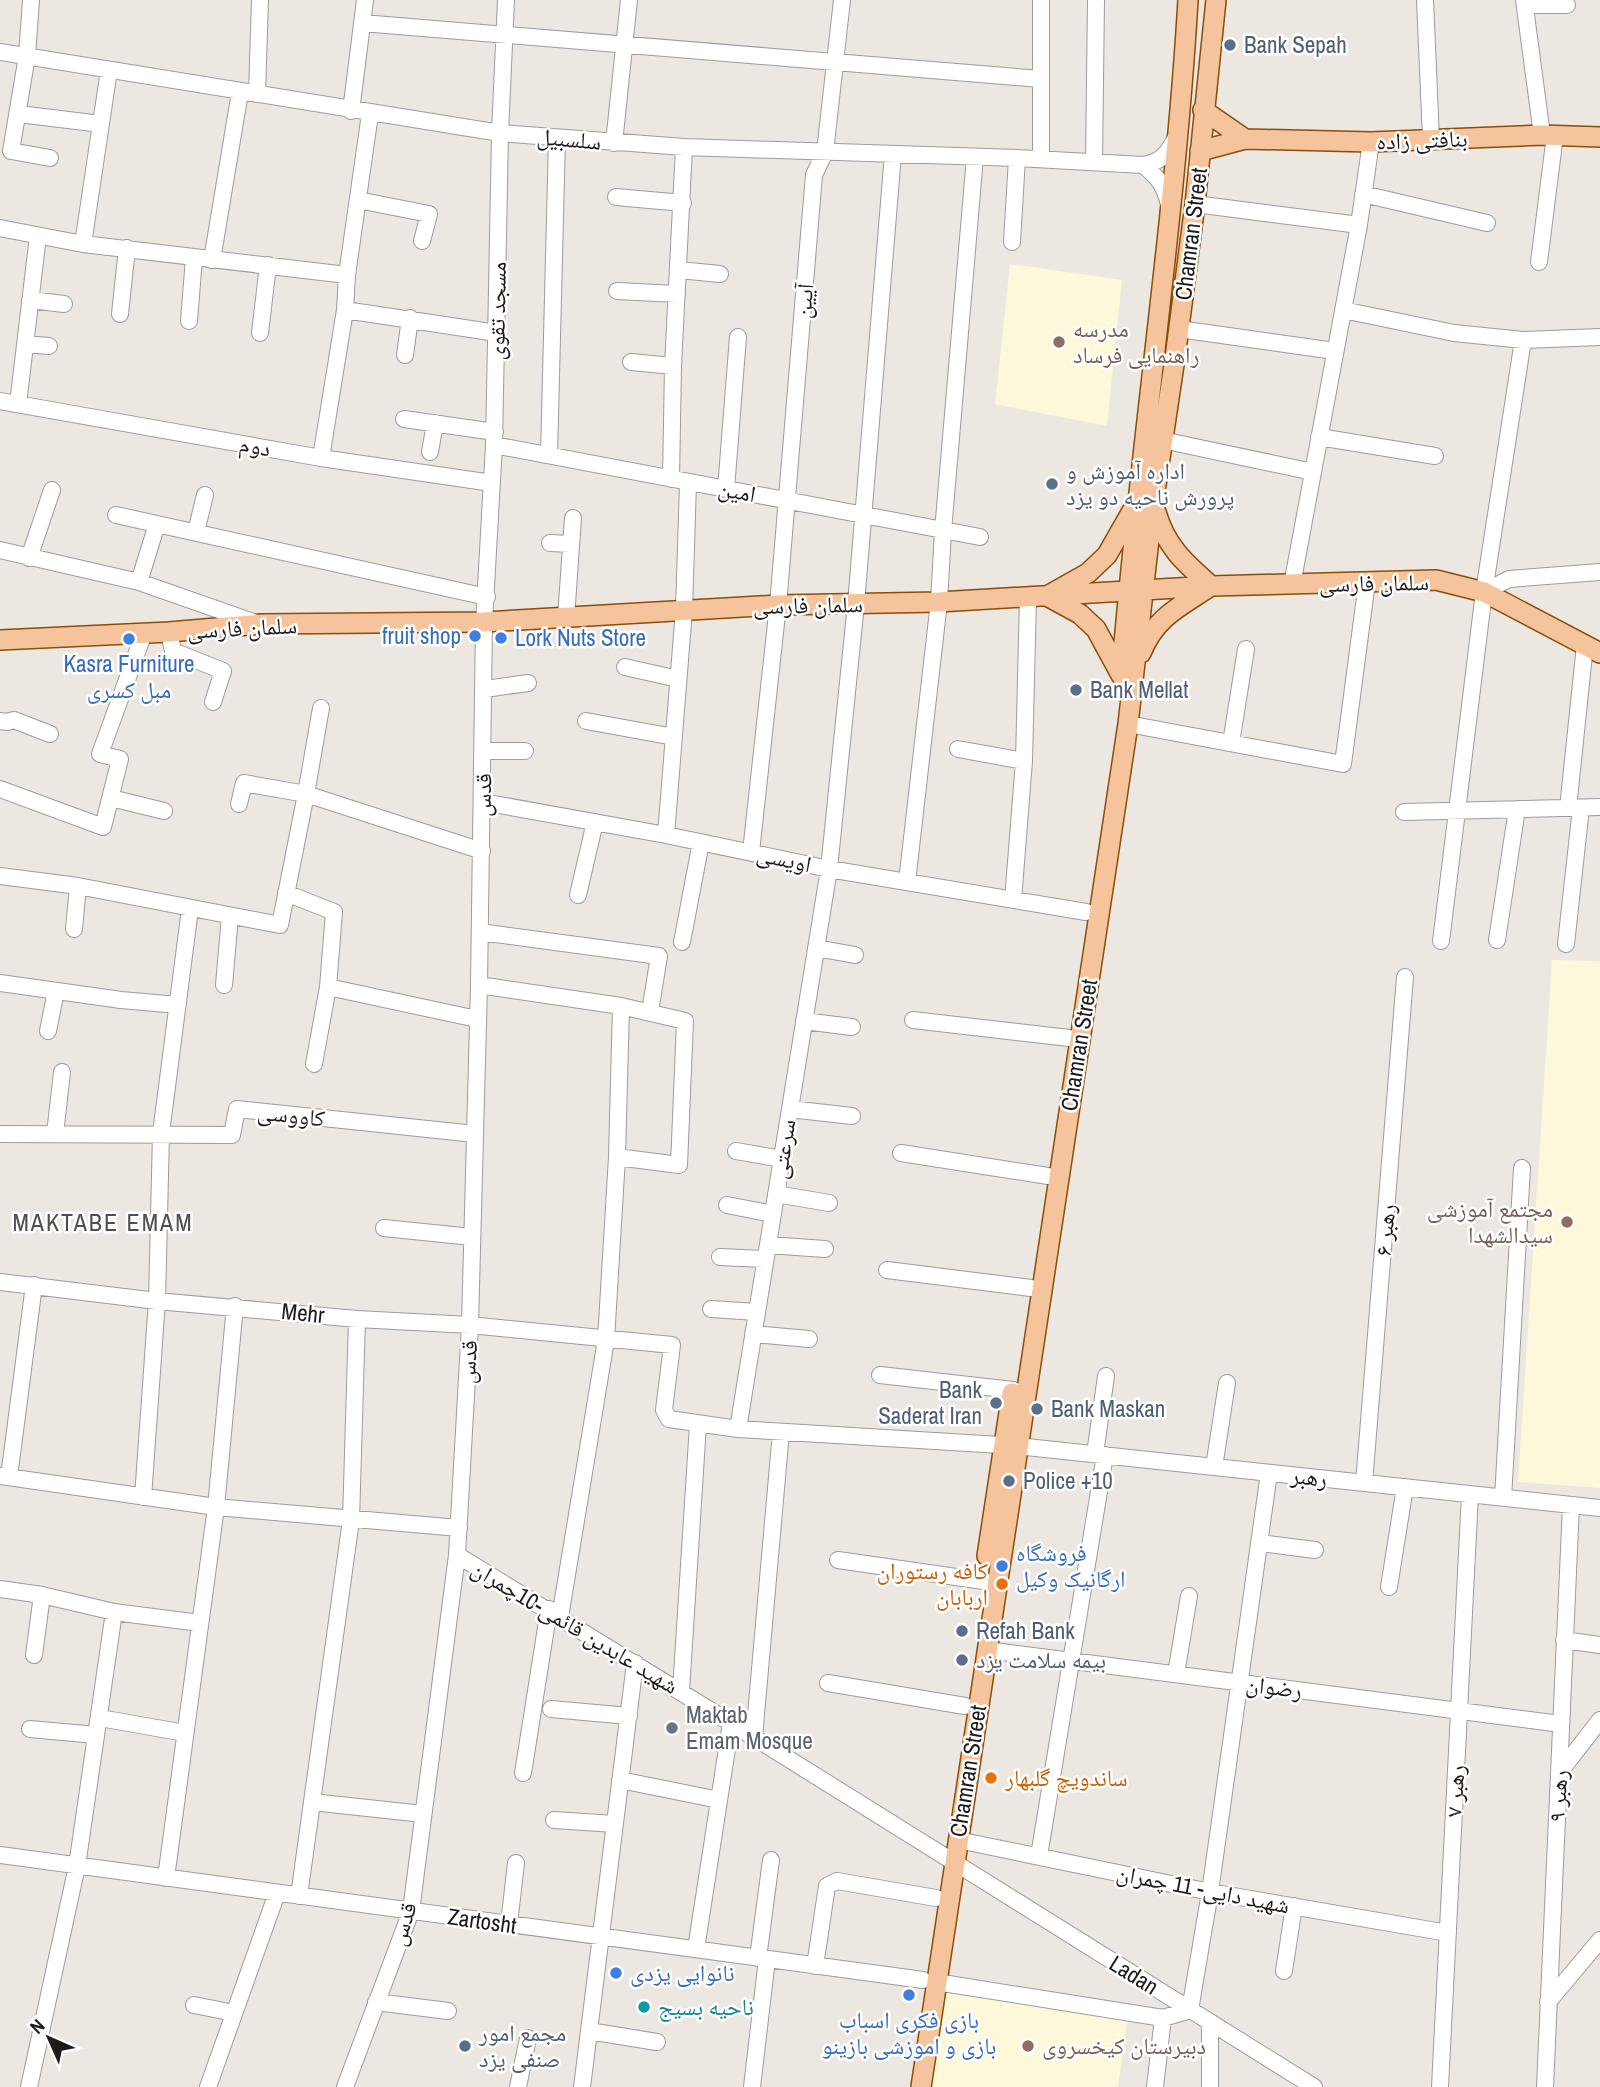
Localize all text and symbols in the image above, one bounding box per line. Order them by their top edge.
place label: Bank Sepah [1244,29,1347,60]
marker: Bank Sepah [1222,37,1238,53]
street label: سلسبیل [536,120,603,157]
street label: بنافتی زاده [1376,122,1468,157]
street label: Chamran Street [1167,166,1214,302]
street label: مسجد تقوی [480,261,513,361]
street label: آیین [787,281,821,320]
place label: مدرسه راهنمایی فرساد [1073,313,1199,370]
marker: مدرسه راهنمایی فرساد [1051,334,1067,350]
street label: دوم [237,428,273,464]
place label: اداره آموزش و پرورش ناحیه دو یزد [1066,455,1234,512]
street label: امین [716,472,758,509]
marker: اداره آموزش و پرورش ناحیه دو یزد [1044,476,1060,492]
street label: سلمان فارسی [1319,566,1429,599]
street label: سلمان فارسی [753,588,863,621]
street label: سلمان فارسی [186,609,298,646]
place label: fruit shop [382,620,461,651]
place label: Lork Nuts Store [515,622,646,653]
marker: fruit shop [467,628,483,644]
marker: Lork Nuts Store [493,630,509,646]
marker: Kasra Furniture مبل کسری [121,631,137,647]
place label: Kasra Furniture مبل کسری [63,648,195,705]
place label: Bank Mellat [1090,674,1189,705]
marker: Bank Mellat [1068,682,1084,698]
street label: قدس [467,773,498,817]
street label: اویسی [754,838,814,879]
street label: Chamran Street [1053,977,1104,1113]
street label: کاووسی [256,1096,327,1134]
street label: سرعتی [762,1117,803,1181]
place label: مجتمع آموزشی سیدالشهدا [1427,1193,1553,1250]
street label: رهبر ۶ [1367,1203,1402,1257]
district label: MAKTABE EMAM [12,1206,194,1238]
marker: مجتمع آموزشی سیدالشهدا [1559,1214,1575,1230]
street label: Mehr [280,1295,327,1330]
street label: قدس [451,1339,484,1385]
place label: Bank Saderat Iran [878,1374,983,1431]
place label: Bank Maskan [1051,1393,1165,1424]
marker: Bank Saderat Iran [988,1395,1004,1411]
marker: Bank Maskan [1029,1401,1045,1417]
street label: رهبر [1288,1459,1329,1494]
place label: Police +10 [1023,1465,1113,1496]
marker: Police +10 [1001,1473,1017,1489]
place label: فروشگاه ارگانیک وکیل [1016,1537,1126,1594]
street label: شهید عابدین قائمی-10چمران [466,1552,685,1701]
place label: کافه رستوران اربابان [876,1555,988,1612]
marker: فروشگاه ارگانیک وکیل [994,1558,1010,1574]
marker: کافه رستوران اربابان [994,1576,1010,1592]
place label: Refah Bank [976,1615,1075,1646]
marker: Refah Bank [954,1623,970,1639]
place label: بيمه سلامت يزد [976,1644,1106,1675]
marker: بيمه سلامت يزد [954,1652,970,1668]
street label: رضوان [1244,1668,1304,1705]
place label: Maktab Emam Mosque [686,1699,813,1756]
street label: Chamran Street [942,1703,993,1839]
marker: Maktab Emam Mosque [664,1720,680,1736]
place label: ساندویچ گلبهار [1004,1762,1128,1793]
street label: رهبر ۷ [1438,1764,1471,1818]
street label: رهبر ۹ [1541,1769,1574,1823]
marker: ساندویچ گلبهار [983,1770,999,1786]
street label: شهید دایی- 11 چمران [1114,1857,1292,1920]
street label: قدس [381,1898,424,1949]
street label: Zartosht [446,1900,518,1941]
street label: Ladan [1104,1948,1165,2002]
place label: نانوایی یزدی [630,1957,735,1988]
marker: نانوایی یزدی [608,1965,624,1981]
marker: بازی فکری اسباب بازی و اموزشی بازینو [901,1987,917,2003]
place label: ناحیه بسیج [658,1991,754,2022]
marker: ناحیه بسیج [636,1999,652,2015]
north arrow [14,2003,84,2073]
place label: بازی فکری اسباب بازی و اموزشی بازینو [822,2004,996,2061]
text: N [24,2013,50,2039]
place label: مجمع امور صنفی یزد [478,2017,566,2074]
place label: دبیرستان کیخسروی [1042,2030,1206,2061]
marker: مجمع امور صنفی یزد [457,2038,473,2054]
marker: دبیرستان کیخسروی [1020,2038,1036,2054]

